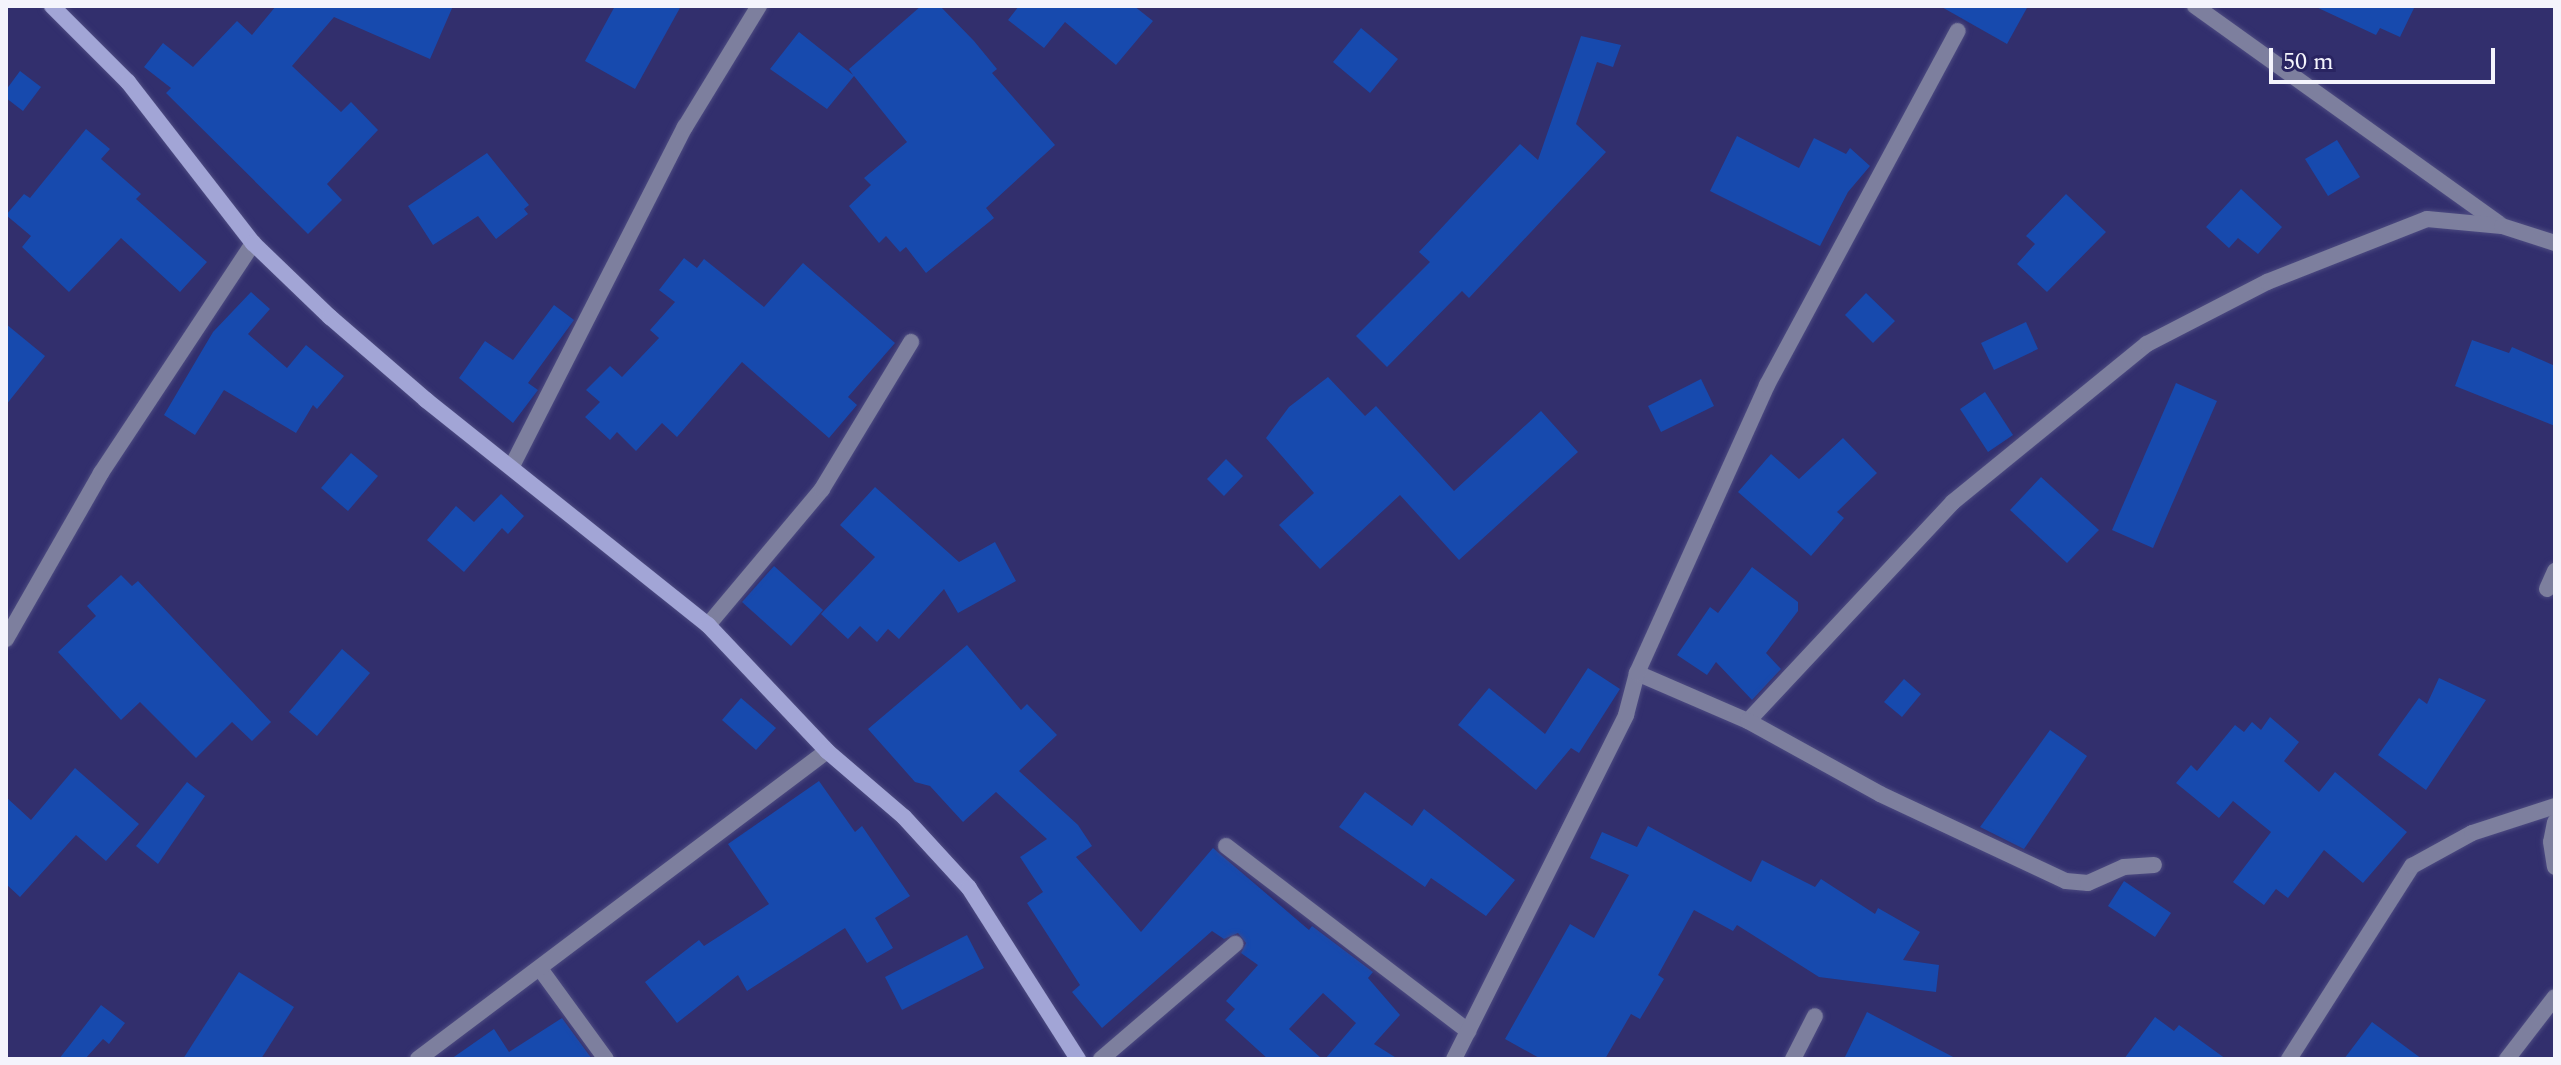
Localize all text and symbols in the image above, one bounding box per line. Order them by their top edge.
scale bar [2273,32,2499,82]
text: 50 m [2283,44,2334,80]

